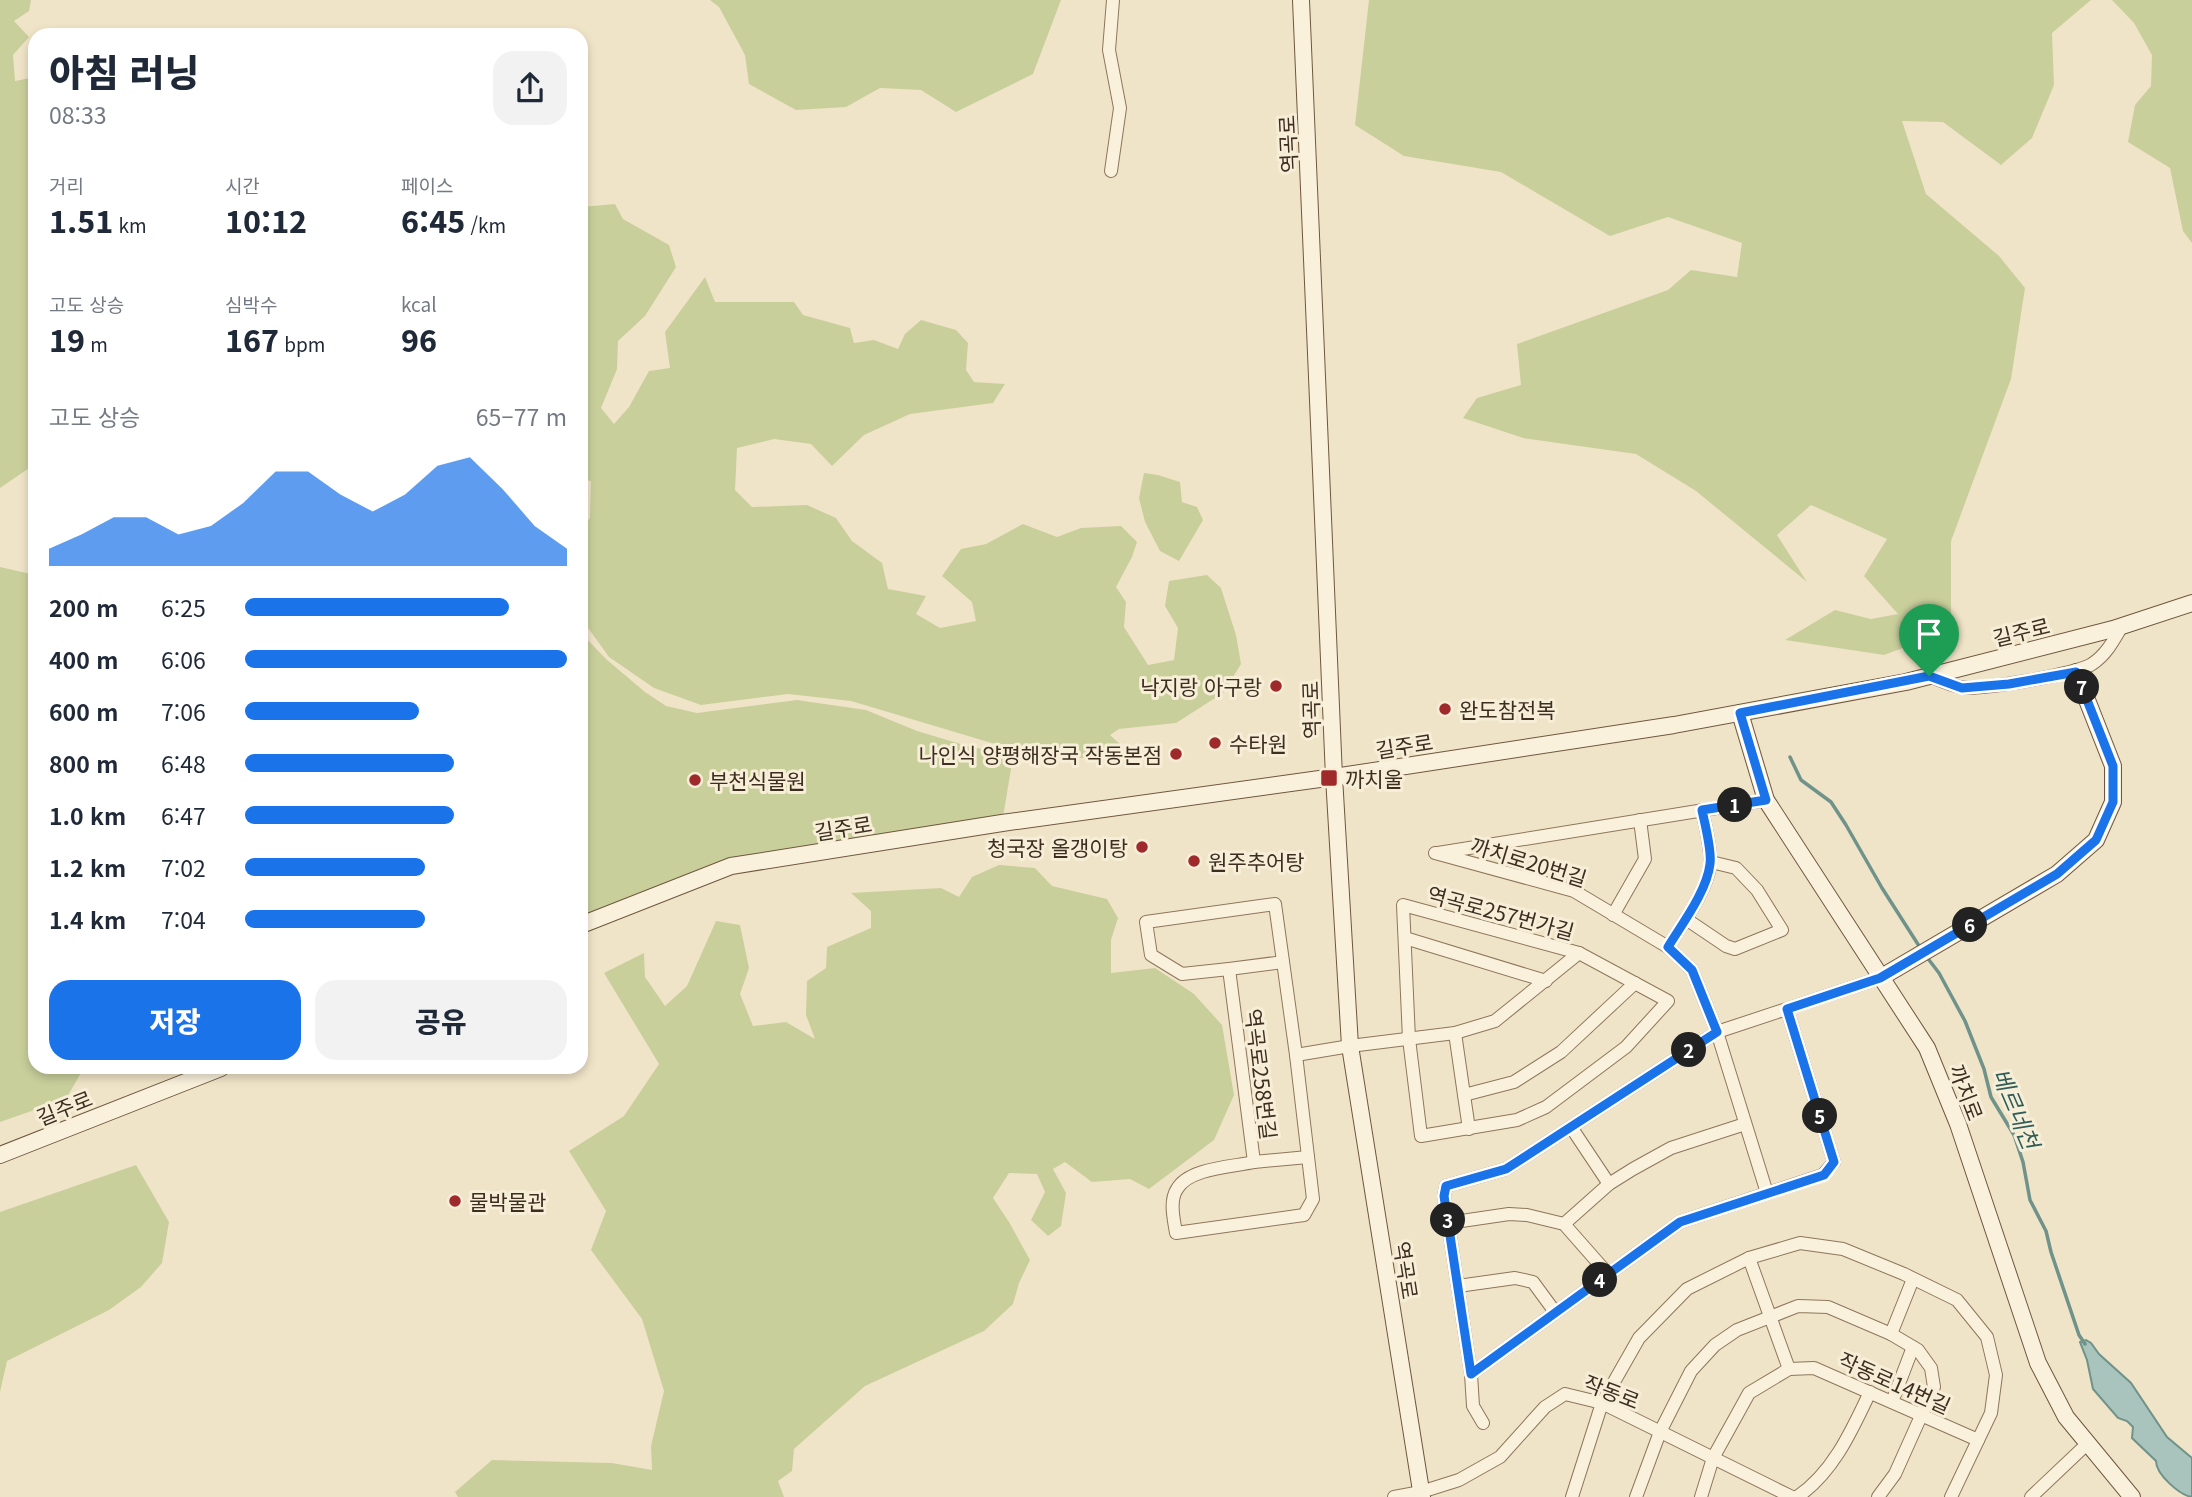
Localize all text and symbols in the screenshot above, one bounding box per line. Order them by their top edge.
text: 아침 러닝 [49,43,199,98]
button: share [493,51,567,125]
text: 08:33 [49,97,106,131]
street label: 역곡로 [1271,114,1303,174]
text: 거리 [49,171,84,198]
text: 시간 [225,171,260,198]
text: 페이스 [401,171,453,198]
text: 1.51 [49,198,113,242]
text: 10:12 [225,198,307,242]
text: 6:45 [401,198,465,242]
text: km [113,211,147,238]
text: /km [465,211,506,238]
text: 고도 상승 [49,290,124,317]
text: 심박수 [225,290,277,317]
text: kcal [401,290,437,317]
text: 19 [49,317,85,361]
text: 167 [225,317,279,361]
text: 96 [401,317,437,361]
text: m [85,330,108,357]
text: bpm [279,330,325,357]
text: 고도 상승 [49,399,140,433]
text: 65–77 m [476,399,567,433]
text: 200 m [49,590,118,624]
text: 6:25 [161,590,206,624]
pin [1899,604,1959,676]
street label: 길주로 [1989,609,2053,653]
icon: arrive [1910,615,1948,653]
text: 400 m [49,642,118,676]
text: 6:06 [161,642,206,676]
pin: 7 [2064,670,2100,704]
place label: 낙지랑 아구랑 [1140,671,1262,701]
text: 7 [2076,673,2087,700]
marker: 낙지랑 아구랑 [1268,678,1284,694]
street label: 역곡로 [1294,681,1326,739]
text: 600 m [49,694,118,728]
text: 7:06 [161,694,206,728]
place label: 완도참전복 [1459,694,1556,724]
marker: 완도참전복 [1437,701,1453,717]
street label: 길주로 [1373,726,1435,764]
place label: 수타원 [1229,728,1287,758]
marker: 수타원 [1207,735,1223,751]
place label: 나인식 양평해장국 작동본점 [918,739,1162,769]
text: 800 m [49,746,118,780]
text: 6:48 [161,746,206,780]
marker: 나인식 양평해장국 작동본점 [1168,746,1184,762]
place label: 까치울 [1345,763,1403,793]
place label: 부천식물원 [709,765,806,795]
marker: 까치울 [1319,768,1339,788]
marker: 부천식물원 [687,772,703,788]
pin: 1 [1718,788,1752,822]
text: 1 [1729,791,1740,818]
text: 1.0 km [49,798,126,832]
text: 6:47 [161,798,206,832]
street label: 길주로 [812,808,874,846]
street label: 까치로20번길 [1467,829,1591,893]
place label: 청국장 올갱이탕 [987,832,1128,862]
marker: 청국장 올갱이탕 [1134,839,1150,855]
place label: 원주추어탕 [1208,846,1305,876]
text: 1.2 km [49,850,126,884]
text: 7:02 [161,850,206,884]
marker: 원주추어탕 [1186,853,1202,869]
street label: 역곡로257번가길 [1424,878,1578,946]
text: 1.4 km [49,902,126,936]
text: 7:04 [161,902,206,936]
pin: 6 [1952,908,1988,942]
text: 6 [1964,911,1975,938]
button: 저장 [49,980,301,1060]
button: 공유 [315,980,567,1060]
street label: 역곡로258번길 [1239,1007,1285,1141]
pin: 2 [1672,1032,1706,1068]
text: 2 [1683,1036,1694,1063]
street label: 까치로 [1943,1060,1991,1124]
water label: 베르네천 [1985,1062,2050,1156]
street label: 길주로 [32,1082,96,1132]
pin: 5 [1802,1098,1838,1134]
text: 5 [1814,1102,1825,1129]
place label: 물박물관 [469,1186,546,1216]
marker: 물박물관 [447,1193,463,1209]
pin: 3 [1430,1202,1466,1238]
text: 3 [1442,1206,1453,1233]
street label: 역곡로 [1388,1239,1426,1301]
pin: 4 [1582,1262,1618,1298]
text: 4 [1594,1266,1605,1293]
street label: 작동로14번길 [1834,1344,1956,1420]
street label: 작동로 [1580,1367,1644,1415]

